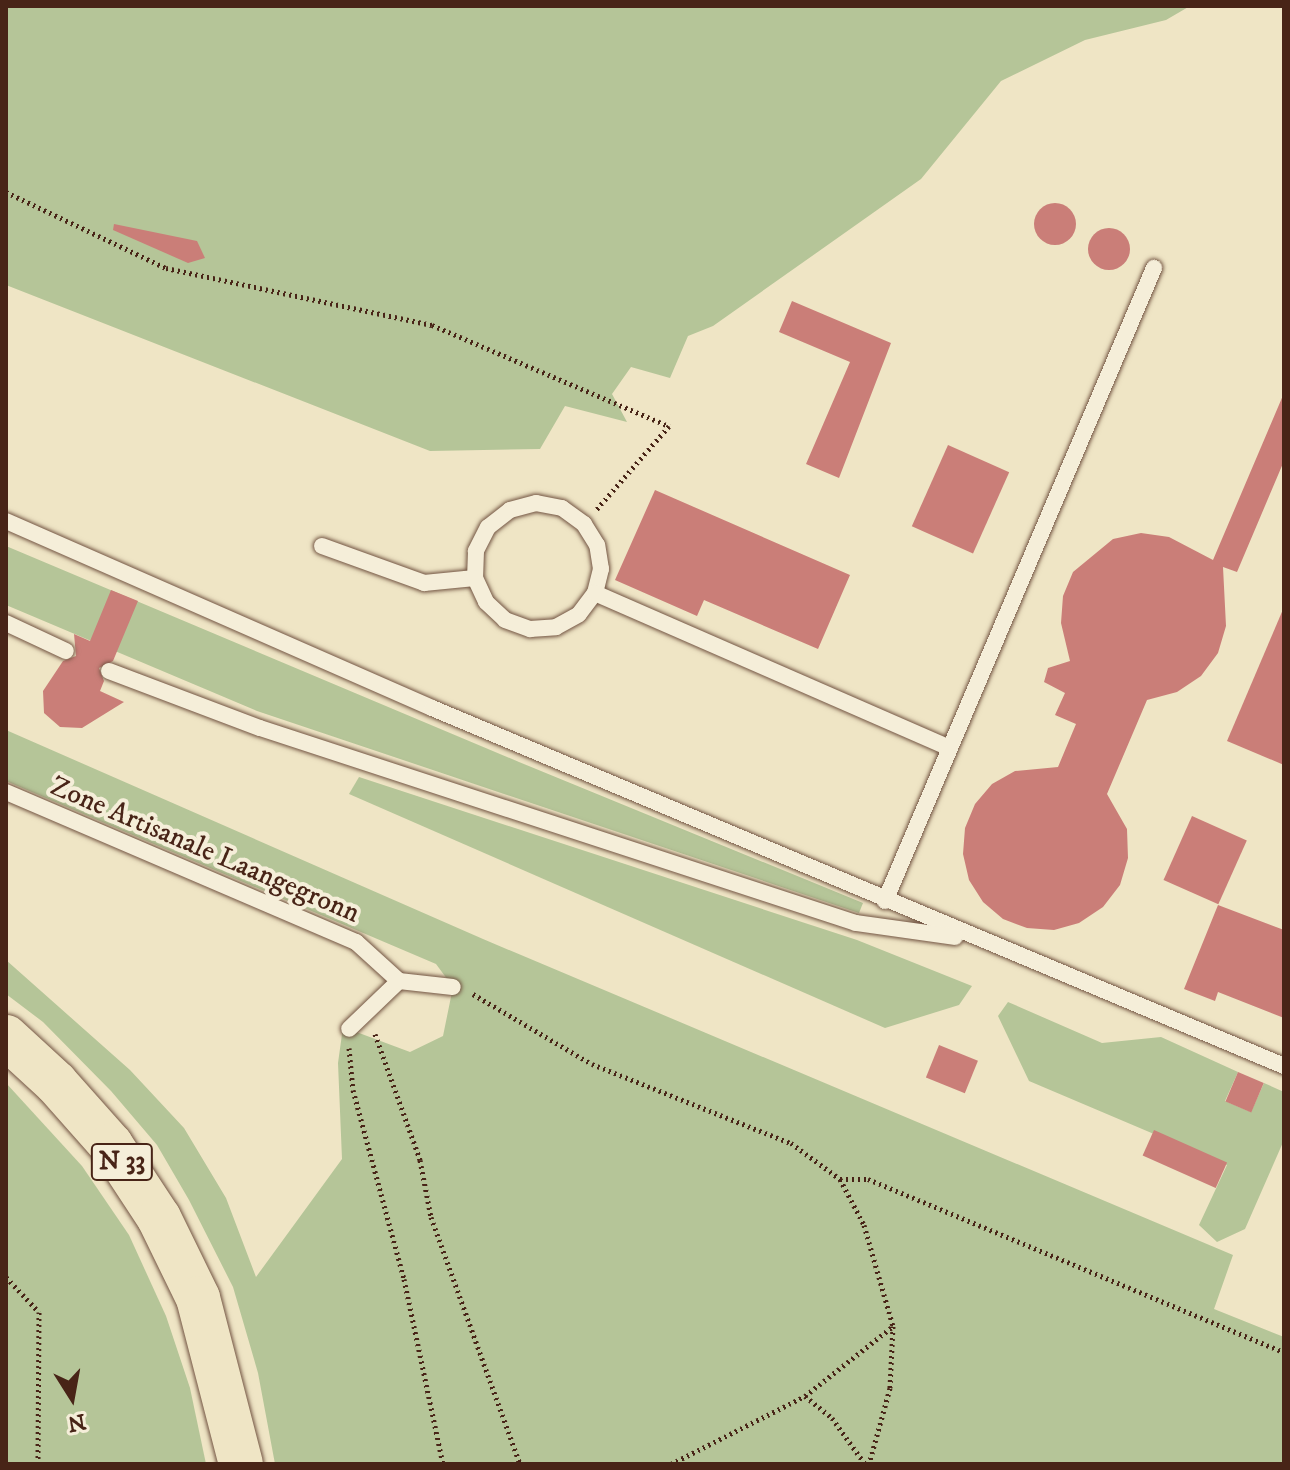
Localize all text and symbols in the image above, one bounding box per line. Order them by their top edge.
street label: Zone Artisanale Laangegronn [45,770,365,930]
road number: N 33 [90,1140,154,1184]
north arrow [32,1358,112,1438]
text: N [65,1407,88,1437]

